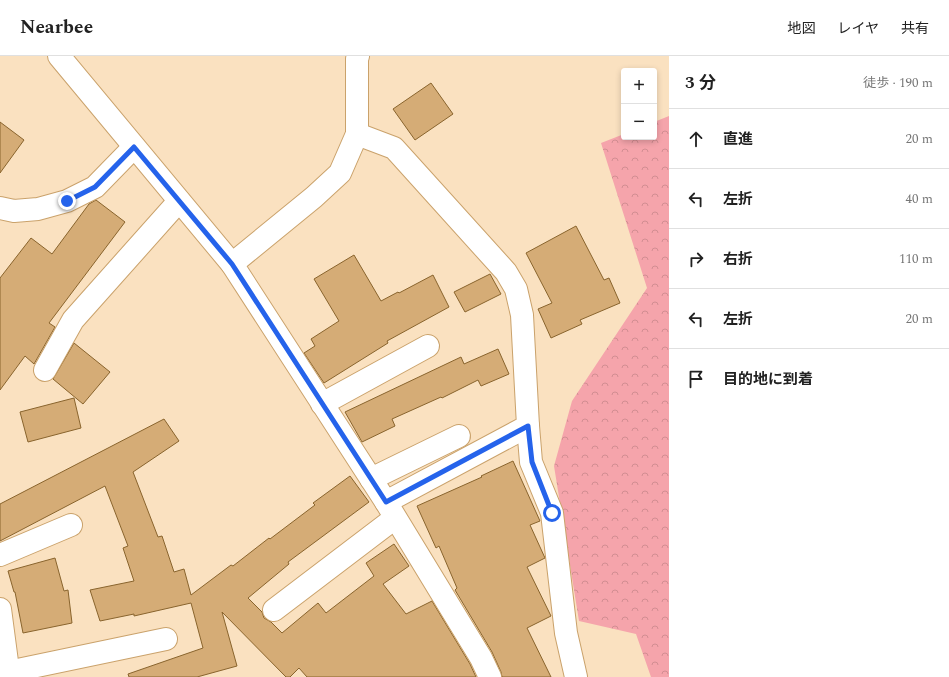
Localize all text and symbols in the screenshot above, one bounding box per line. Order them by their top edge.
text: Nearbee [20,13,93,42]
text: 地図 [787,18,815,39]
text: レイヤ [837,18,879,39]
text: 共有 [901,18,929,39]
map controls [621,68,657,140]
button: + [621,68,657,104]
text: 3 分 [685,70,716,96]
text: 徒歩 · 190 m [863,73,933,93]
button: − [621,104,657,140]
icon: ahead [685,128,707,150]
text: 直進 [723,128,753,151]
text: 20 m [906,129,933,149]
icon: left [685,188,707,210]
text: 左折 [723,188,753,211]
text: 40 m [906,189,933,209]
route end [58,192,76,210]
icon: right [685,248,707,270]
text: 右折 [723,248,753,271]
text: 110 m [899,249,933,269]
icon: left [685,308,707,330]
text: 左折 [723,308,753,331]
text: 20 m [906,309,933,329]
icon: arrive [685,368,707,390]
text: 目的地に到着 [723,368,813,391]
route start [543,504,561,522]

